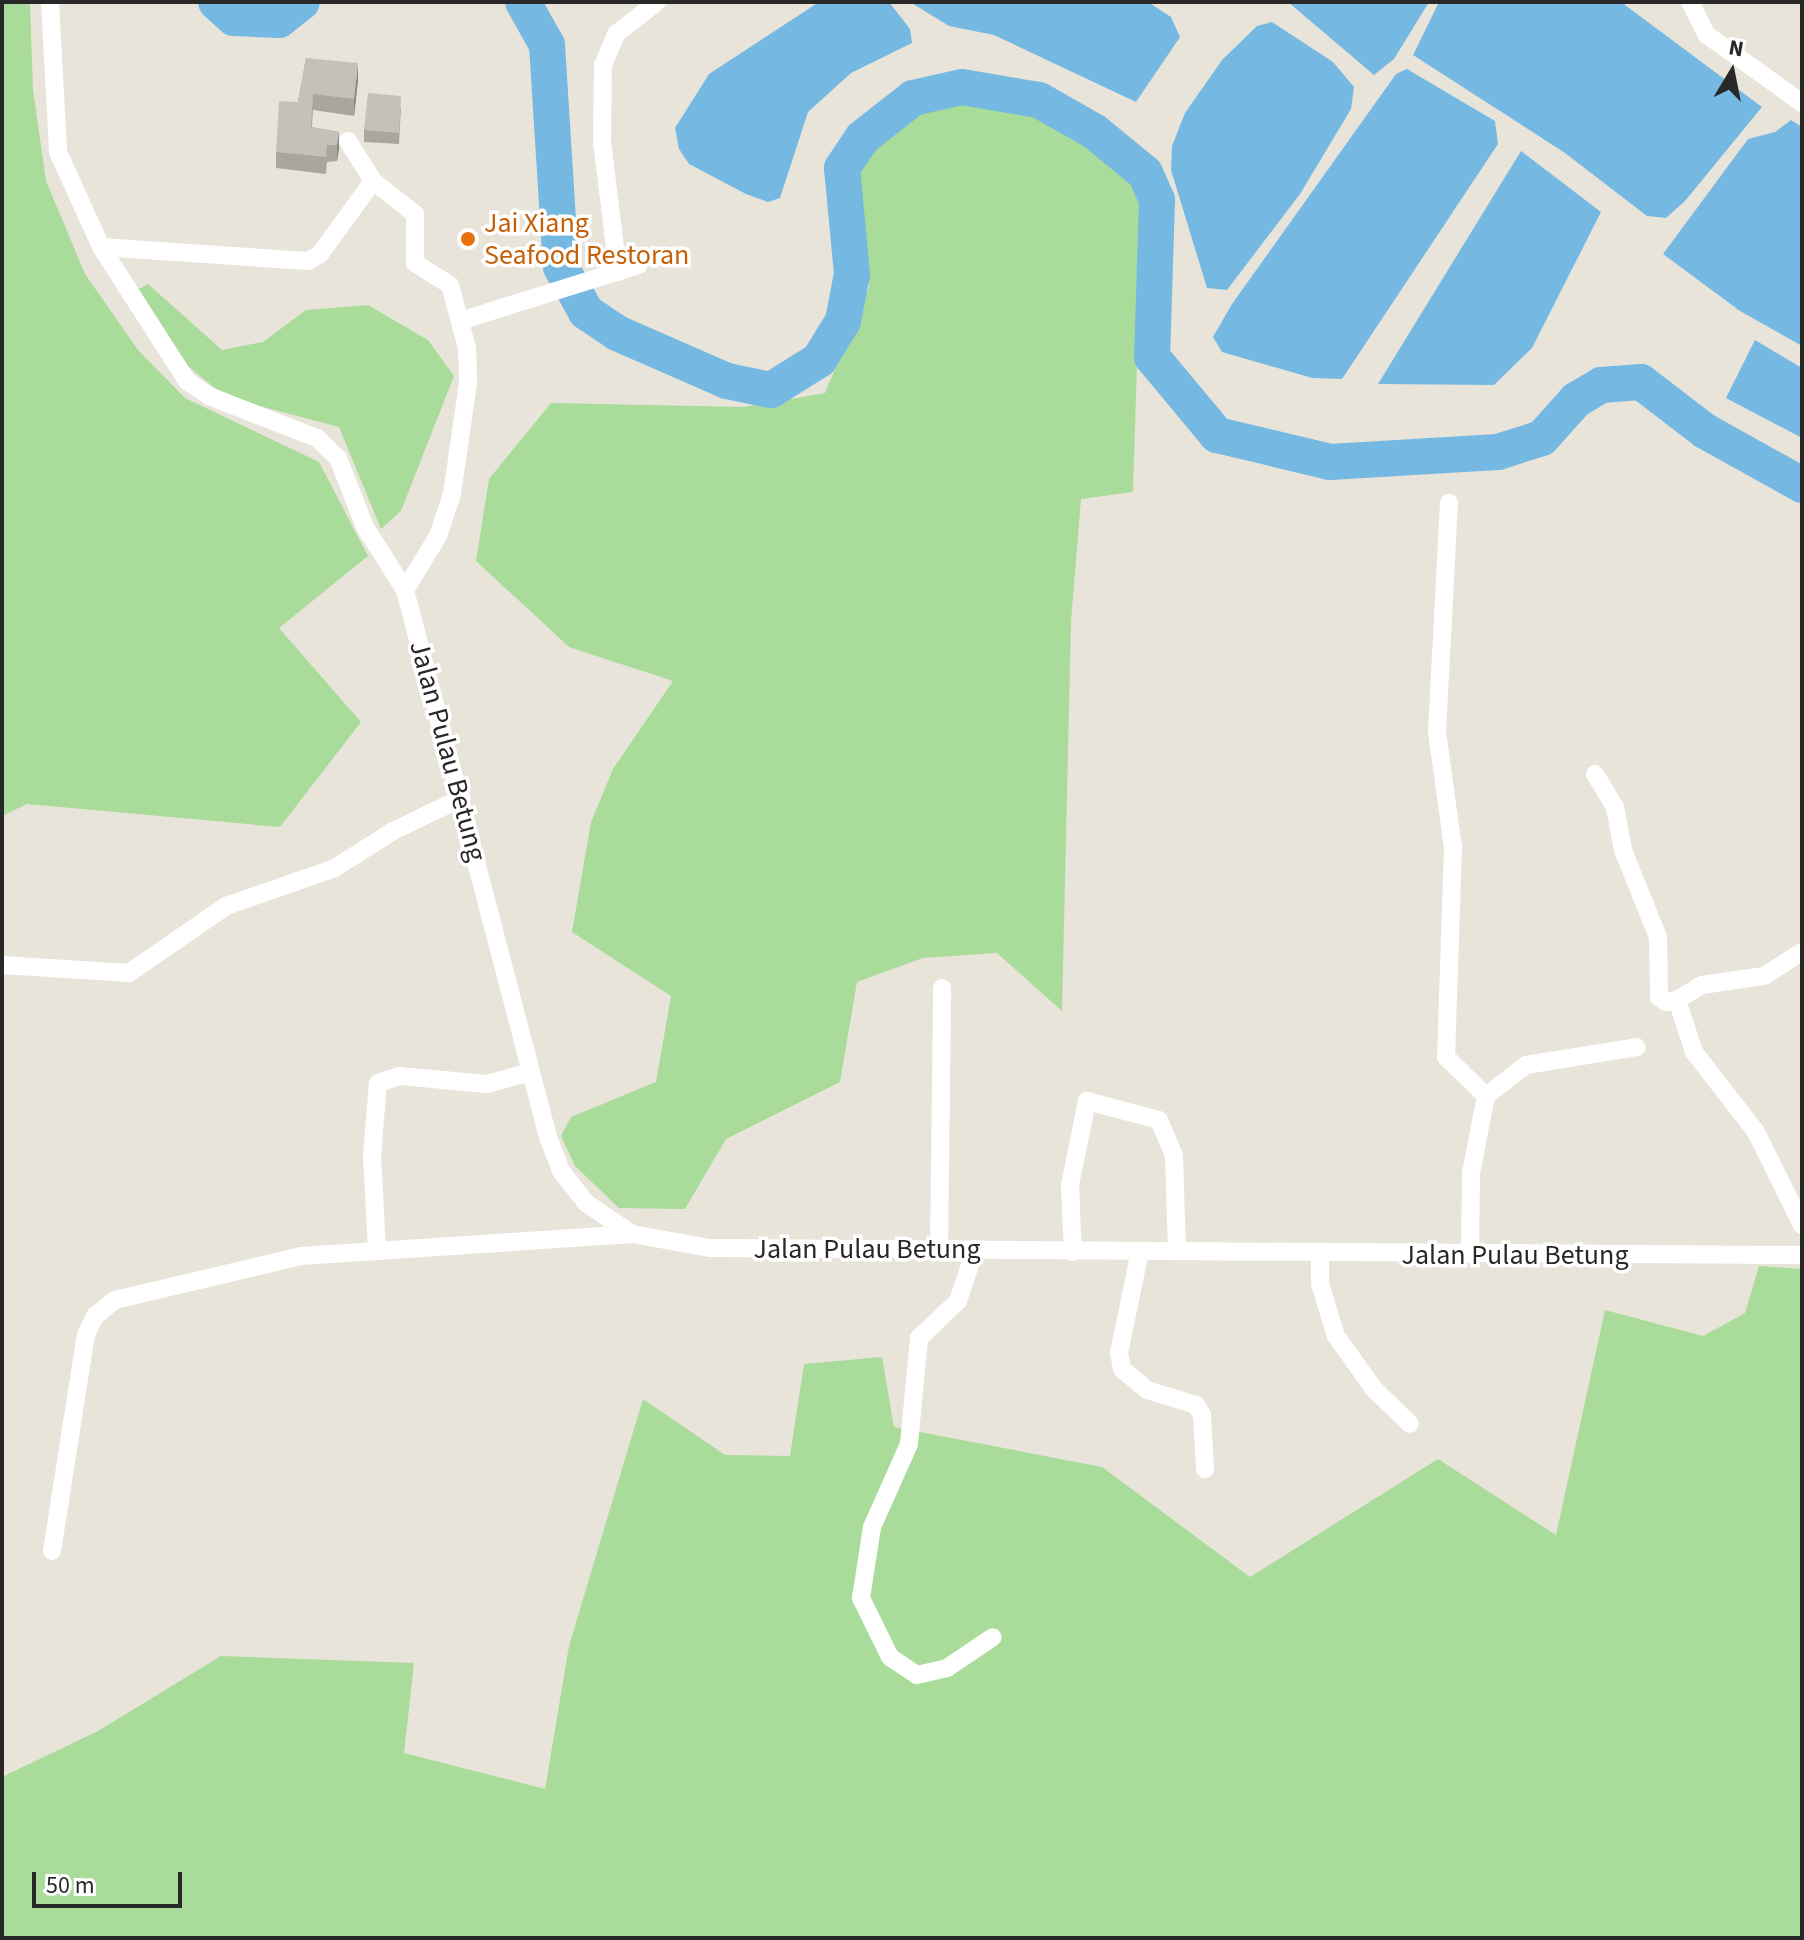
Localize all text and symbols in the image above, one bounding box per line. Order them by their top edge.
text: N [1726,31,1746,65]
north arrow [1692,32,1772,112]
place label: Jai Xiang Seafood Restoran [484,206,689,272]
marker: Jai Xiang Seafood Restoran [459,230,477,248]
street label: Jalan Pulau Betung [402,637,494,865]
street label: Jalan Pulau Betung [753,1232,981,1266]
street label: Jalan Pulau Betung [1401,1238,1629,1272]
scale bar [36,1856,186,1906]
text: 50 m [46,1868,95,1903]

